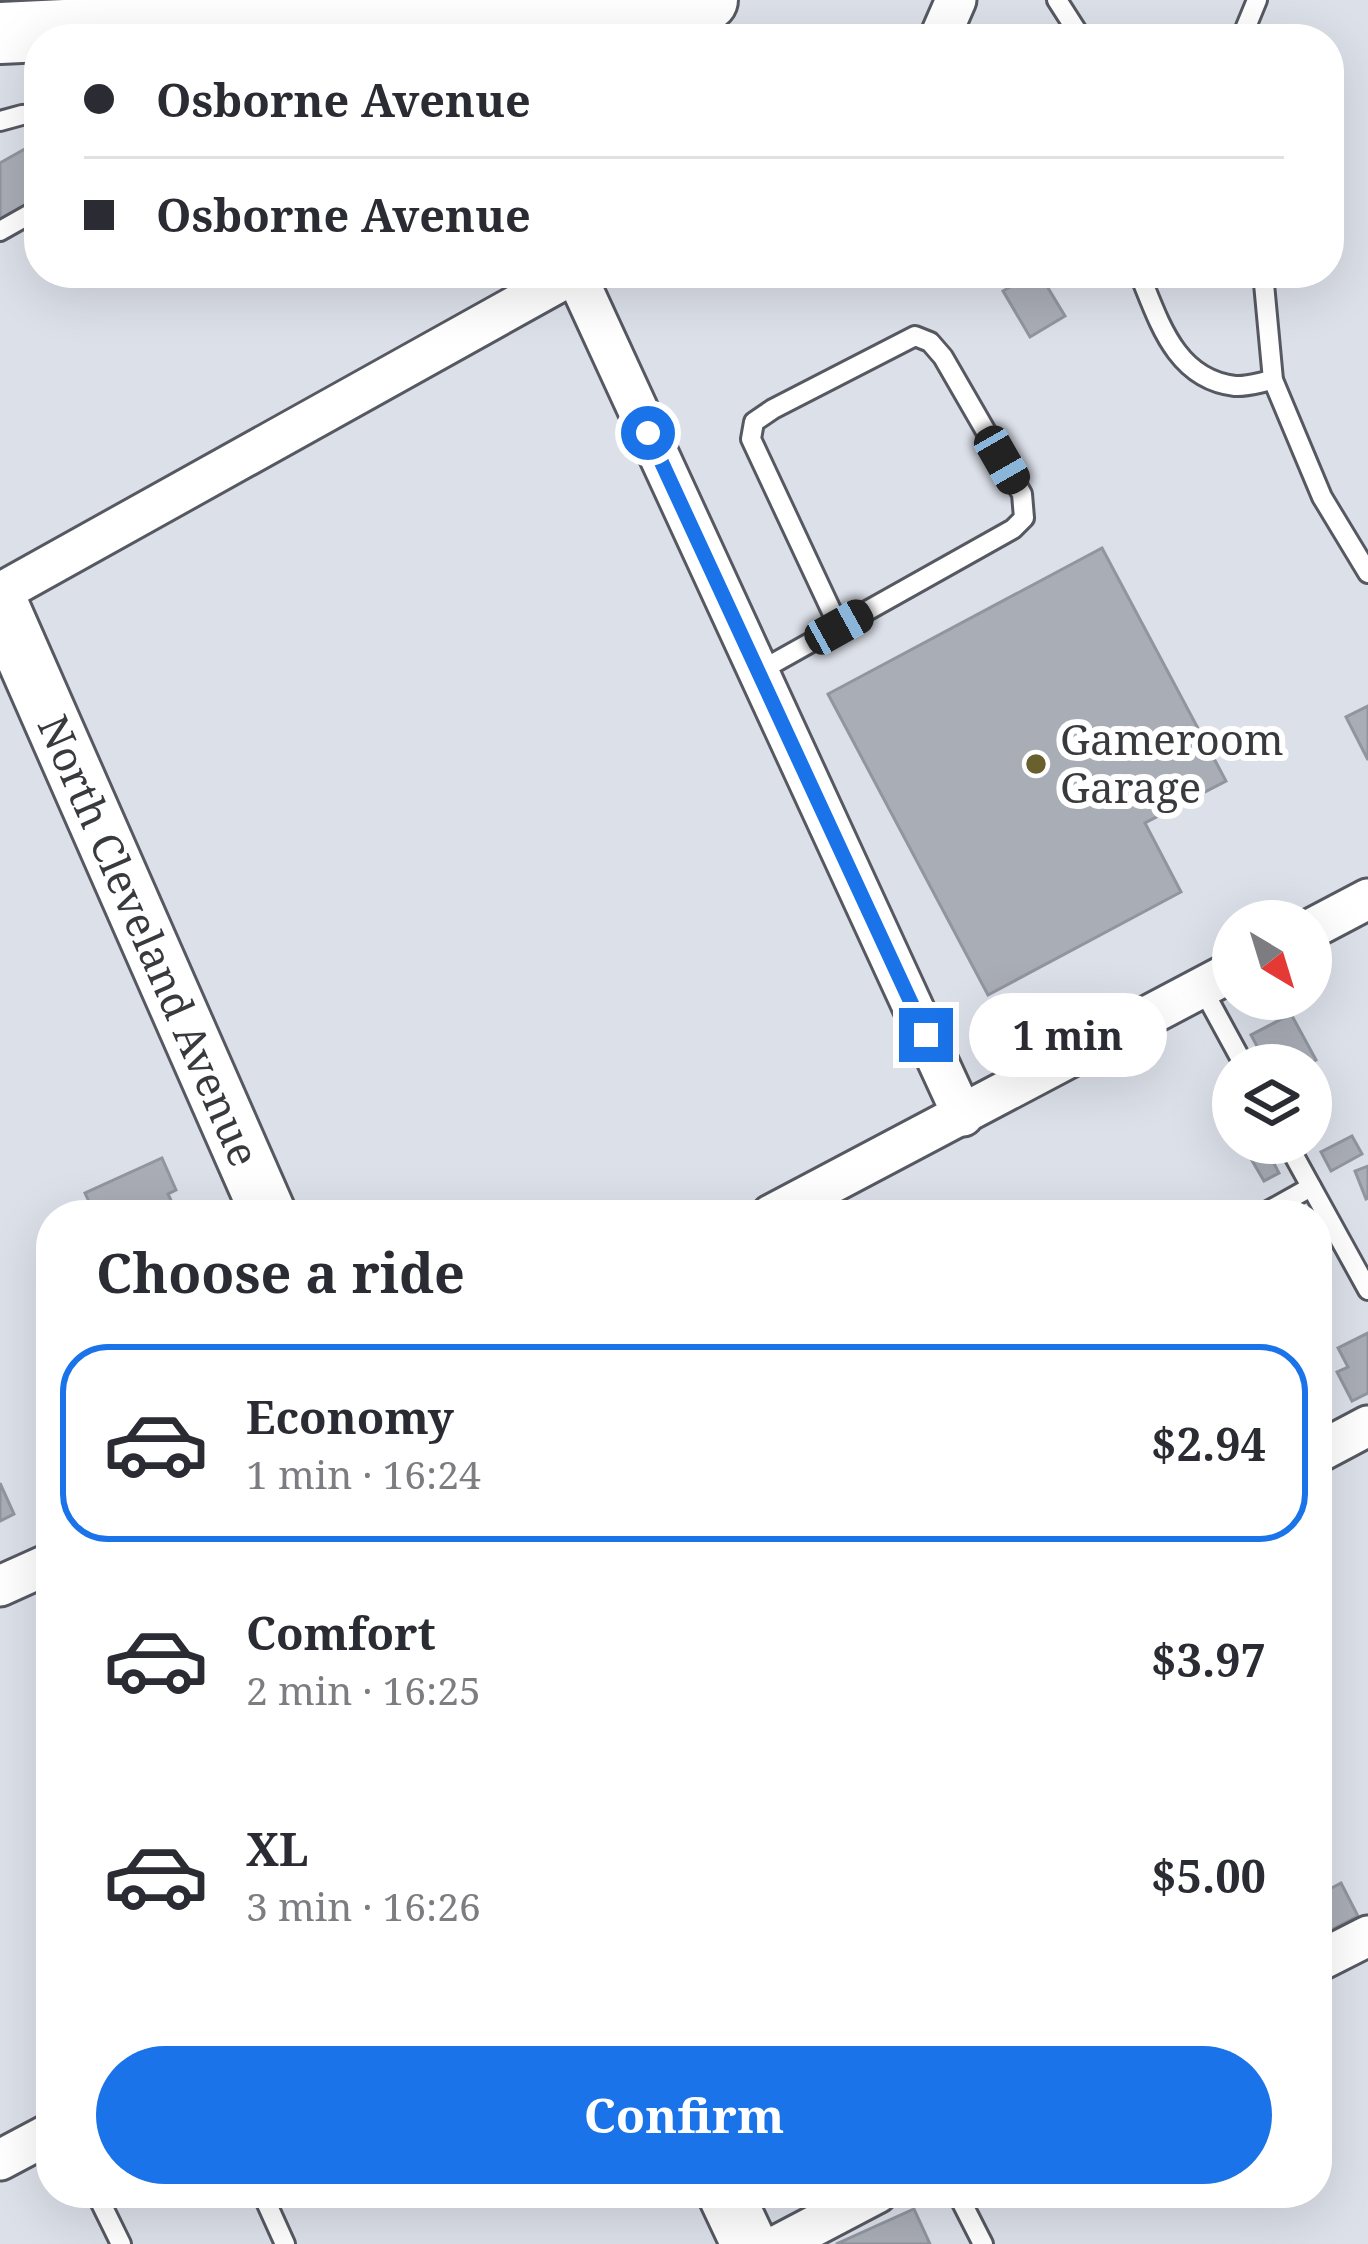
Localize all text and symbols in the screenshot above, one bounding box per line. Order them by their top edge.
text: Osborne Avenue [156,69,531,130]
text: Osborne Avenue [156,184,531,245]
route start [621,406,675,460]
car [968,420,1036,500]
car [799,594,879,660]
street label: North Cleveland Avenue [26,706,274,1175]
place label: Gameroom Garage [1060,710,1284,815]
marker: Gameroom Garage [1023,751,1049,777]
north arrow [1212,900,1332,1020]
map controls [1212,900,1332,1164]
callout: 1 min [968,993,1166,1077]
route end [899,1008,953,1062]
text: 1 min [1013,1008,1123,1061]
button: layers [1212,1044,1332,1164]
text: Choose a ride [96,1235,465,1309]
text: Economy [246,1386,454,1447]
icon: car [102,1389,210,1497]
text: $2.94 [1151,1413,1266,1474]
text: 1 min · 16:24 [246,1447,481,1500]
text: Comfort [246,1602,436,1663]
icon: car [102,1605,210,1713]
text: $3.97 [1151,1629,1266,1690]
text: 2 min · 16:25 [246,1663,481,1716]
text: XL [246,1818,308,1879]
icon: car [102,1821,210,1929]
text: $5.00 [1151,1845,1266,1906]
text: 3 min · 16:26 [246,1879,481,1932]
button: Confirm [96,2046,1272,2184]

